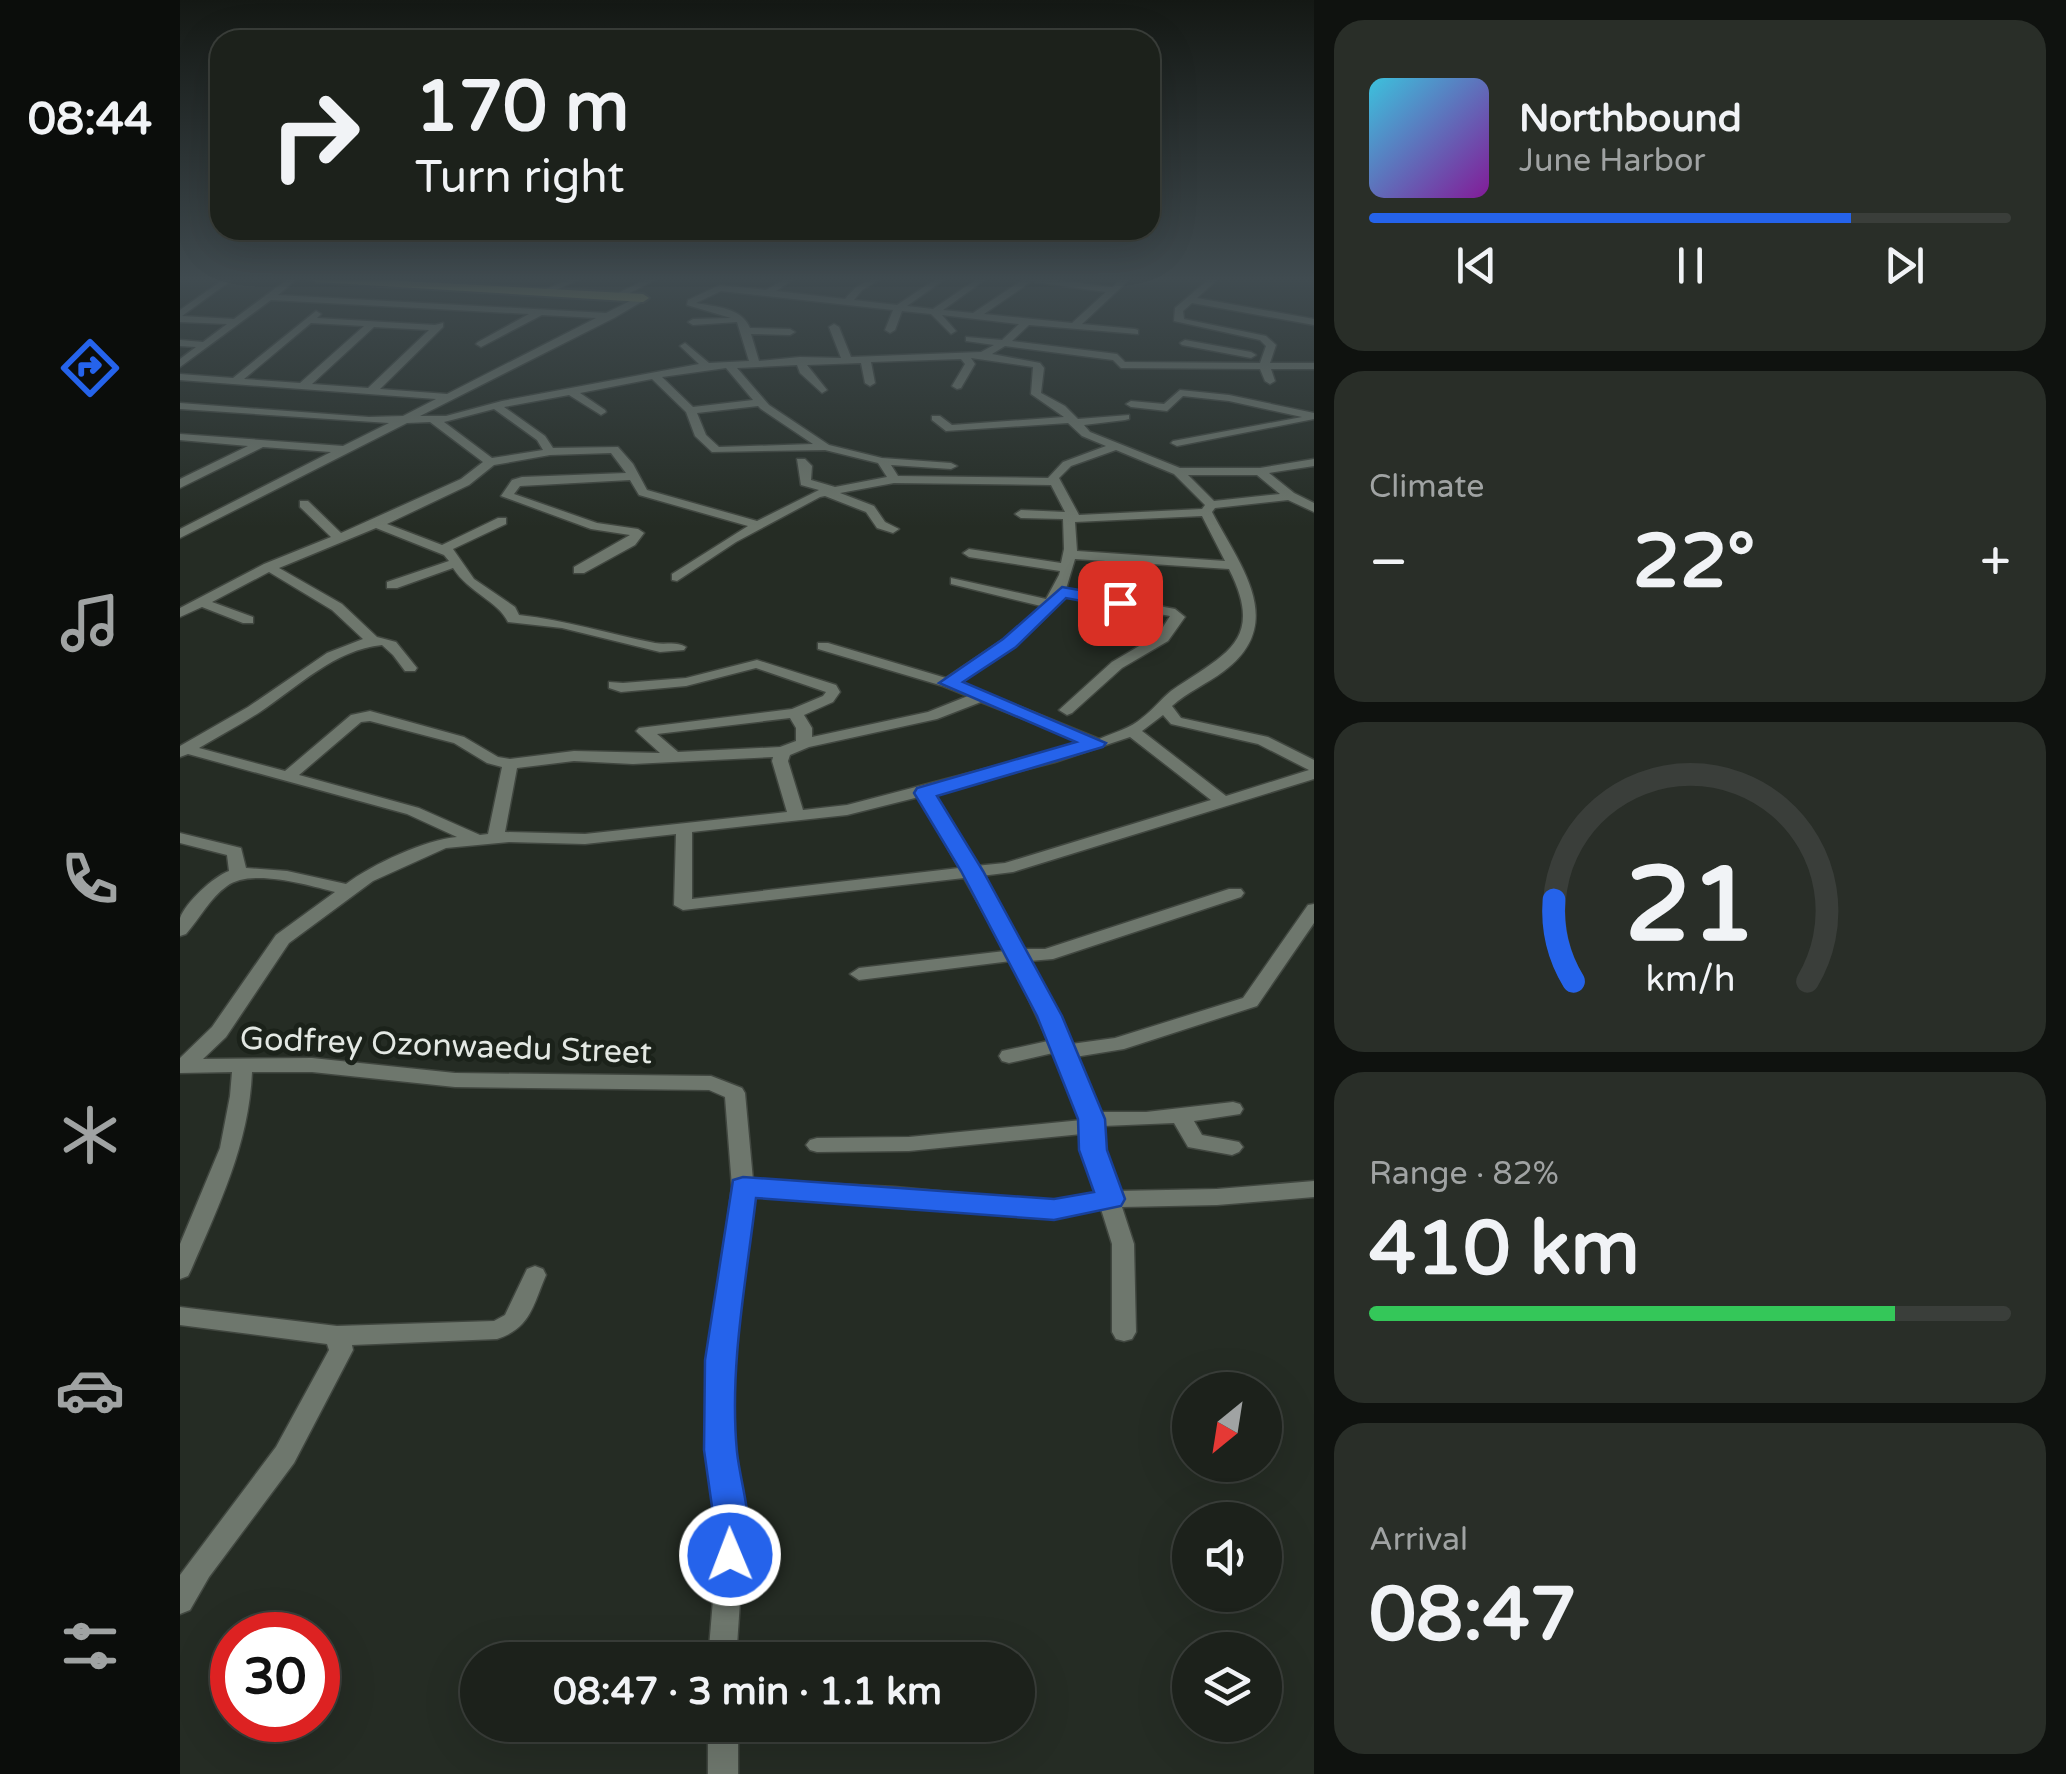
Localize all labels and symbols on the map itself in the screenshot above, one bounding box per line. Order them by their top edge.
pin [1078,561,1163,646]
street label: Godfrey Ozonwaedu Street [239,1020,653,1072]
north arrow [1172,1372,1282,1482]
position arrow [678,1503,782,1607]
speed limit sign: 30 [210,1612,340,1742]

